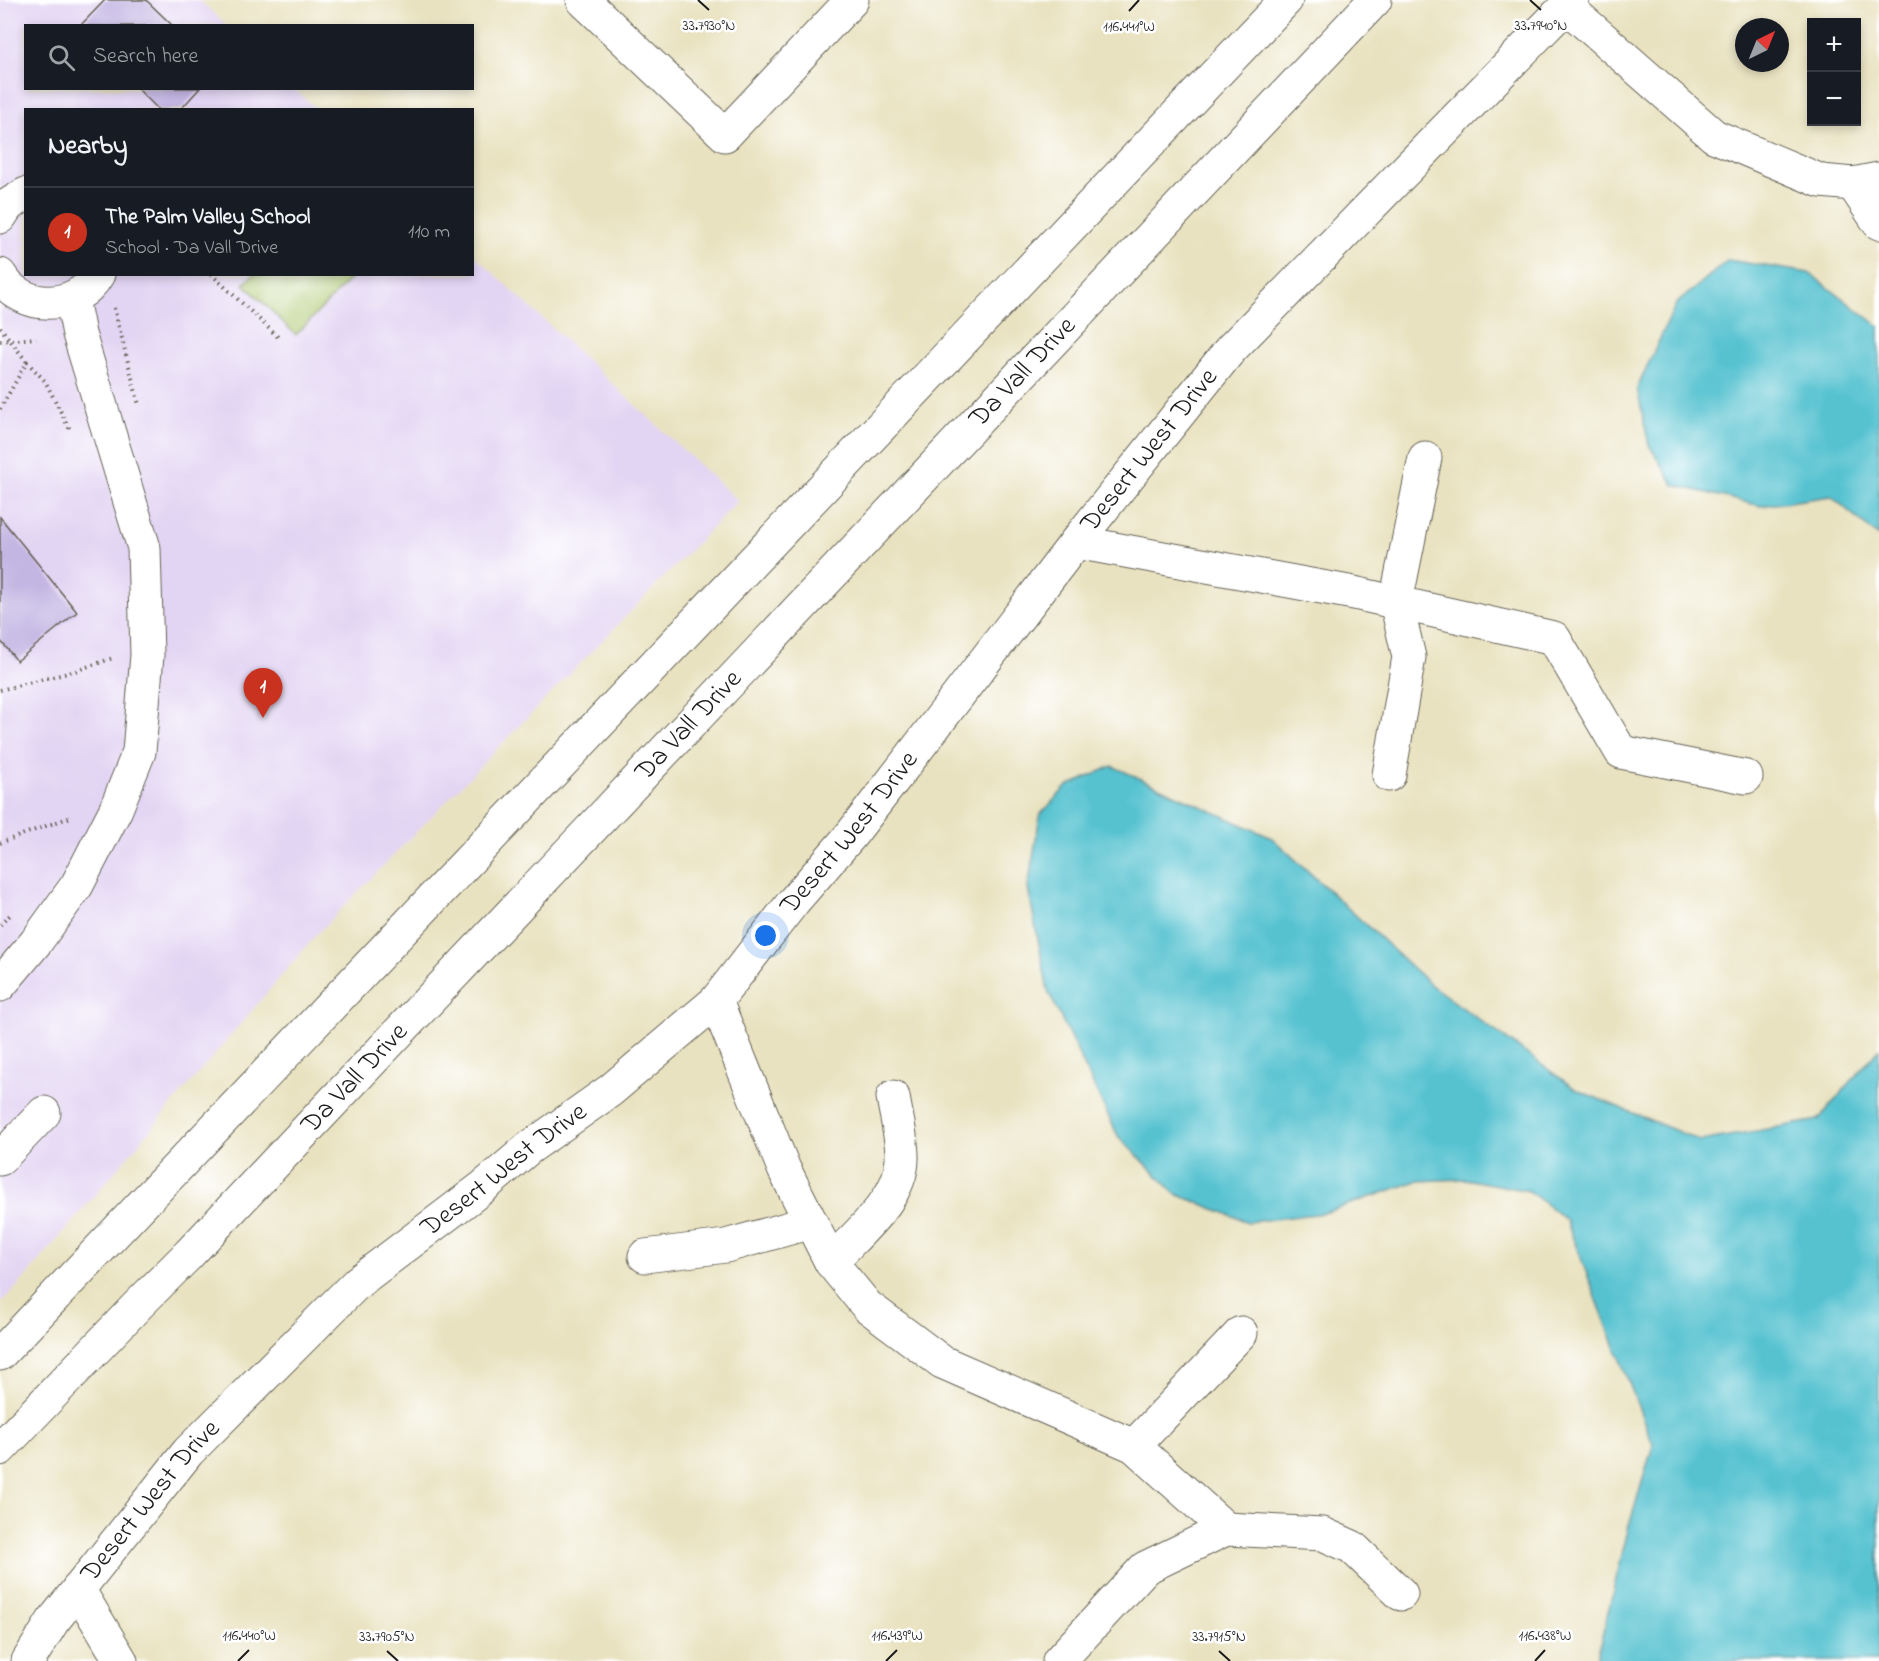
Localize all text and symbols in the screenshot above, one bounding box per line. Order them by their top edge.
text: 33.7930°N [683,15,735,37]
text: 33.7940°N [1515,15,1567,37]
text: 116.441°W [1103,16,1155,38]
north arrow [1735,18,1789,72]
map controls [1807,18,1861,126]
button: + [1807,18,1861,72]
search box [24,24,474,90]
icon: search [45,41,78,74]
text: Search here [93,41,198,73]
button: − [1807,72,1861,126]
text: Nearby [48,128,127,166]
text: The Palm Valley School [105,202,310,234]
text: 1 [64,218,71,247]
text: 110 m [408,218,450,247]
text: School · Da Vall Drive [105,234,278,263]
street label: Da Vall Drive [960,307,1086,438]
street label: Desert West Drive [1071,359,1228,542]
street label: Da Vall Drive [626,660,752,791]
pin: 1 [244,668,282,718]
street label: Desert West Drive [770,742,929,924]
your location [751,921,780,950]
street label: Da Vall Drive [292,1013,418,1144]
street label: Desert West Drive [412,1093,596,1248]
street label: Desert West Drive [71,1410,230,1592]
text: 116.440°W [222,1625,276,1647]
text: 116.439°W [871,1625,923,1647]
text: 116.438°W [1519,1625,1571,1647]
text: 33.7905°N [359,1626,415,1648]
text: 33.7915°N [1192,1626,1246,1648]

